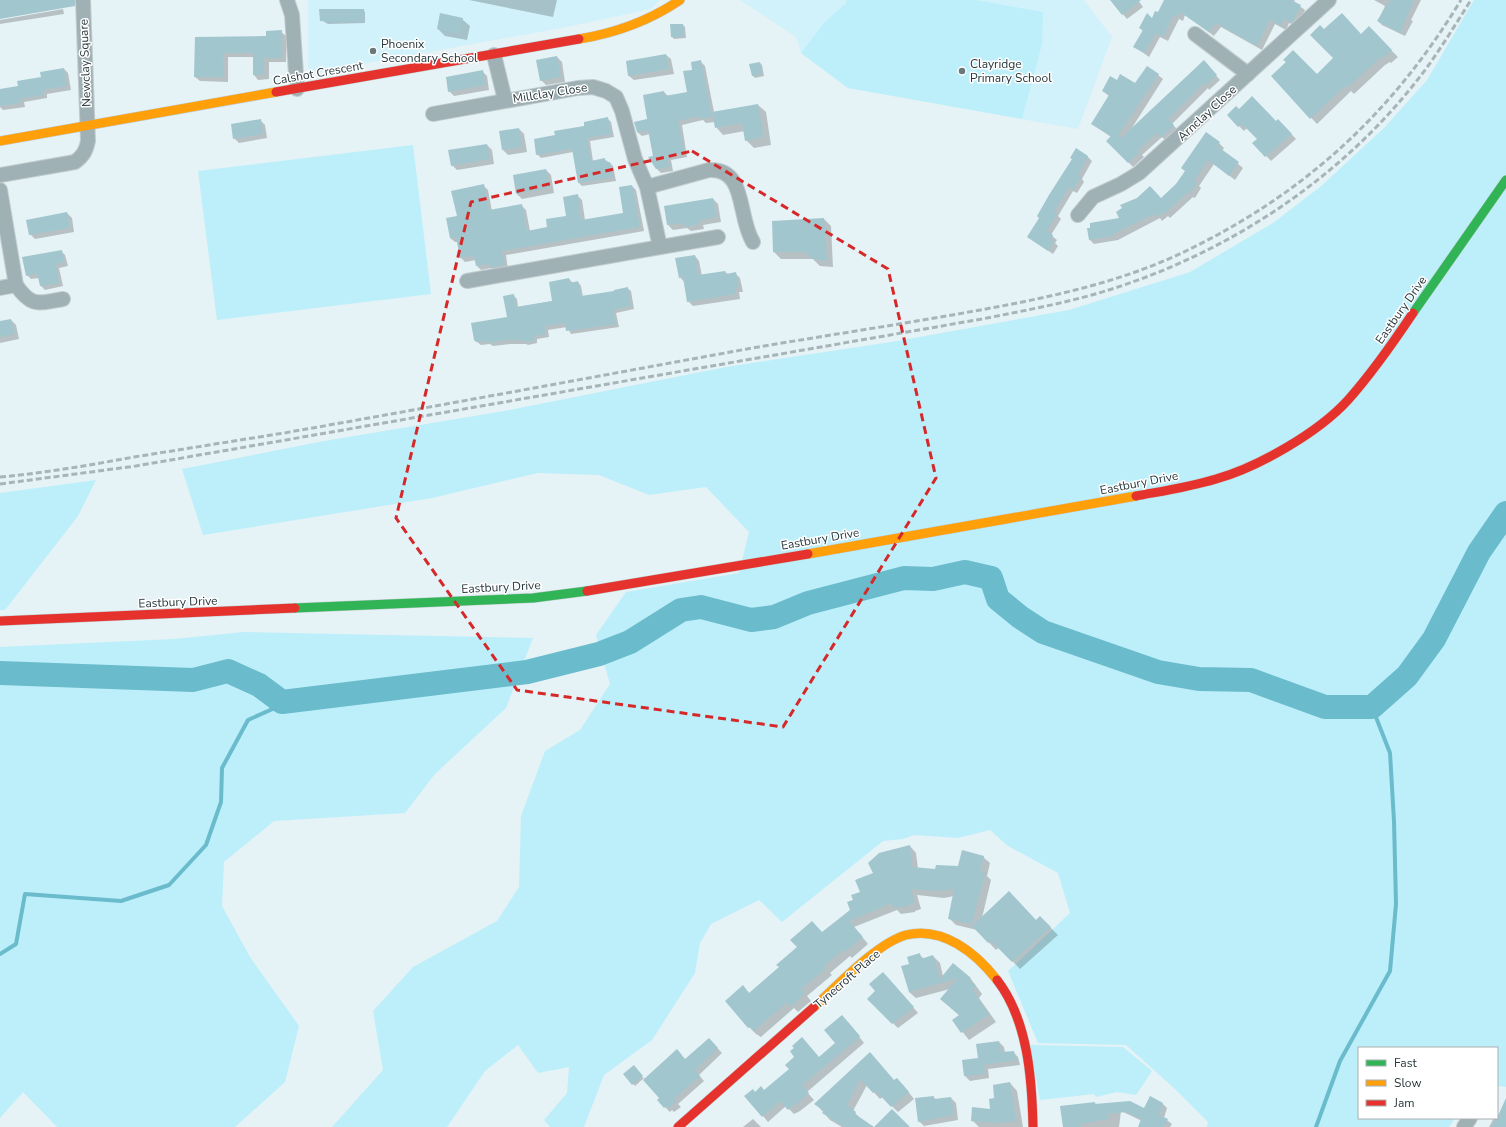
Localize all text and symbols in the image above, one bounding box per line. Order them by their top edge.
street label: Newclay Square [75,19,95,107]
place label: Phoenix Secondary School [381,36,478,66]
marker: Phoenix Secondary School [368,46,378,56]
place label: Clayridge Primary School [970,56,1052,86]
street label: Calshot Crescent [272,57,365,89]
marker: Clayridge Primary School [957,66,967,76]
street label: Millclay Close [512,79,588,107]
street label: Arnclay Close [1174,82,1240,144]
street label: Eastbury Drive [1372,273,1430,347]
street label: Eastbury Drive [1099,468,1179,498]
street label: Eastbury Drive [780,524,860,554]
street label: Eastbury Drive [461,577,541,597]
street label: Eastbury Drive [138,593,218,611]
street label: Tynecroft Place [811,946,883,1012]
legend [1358,1047,1498,1119]
text: Fast [1394,1055,1417,1071]
text: Slow [1394,1075,1422,1091]
text: Jam [1393,1095,1415,1111]

